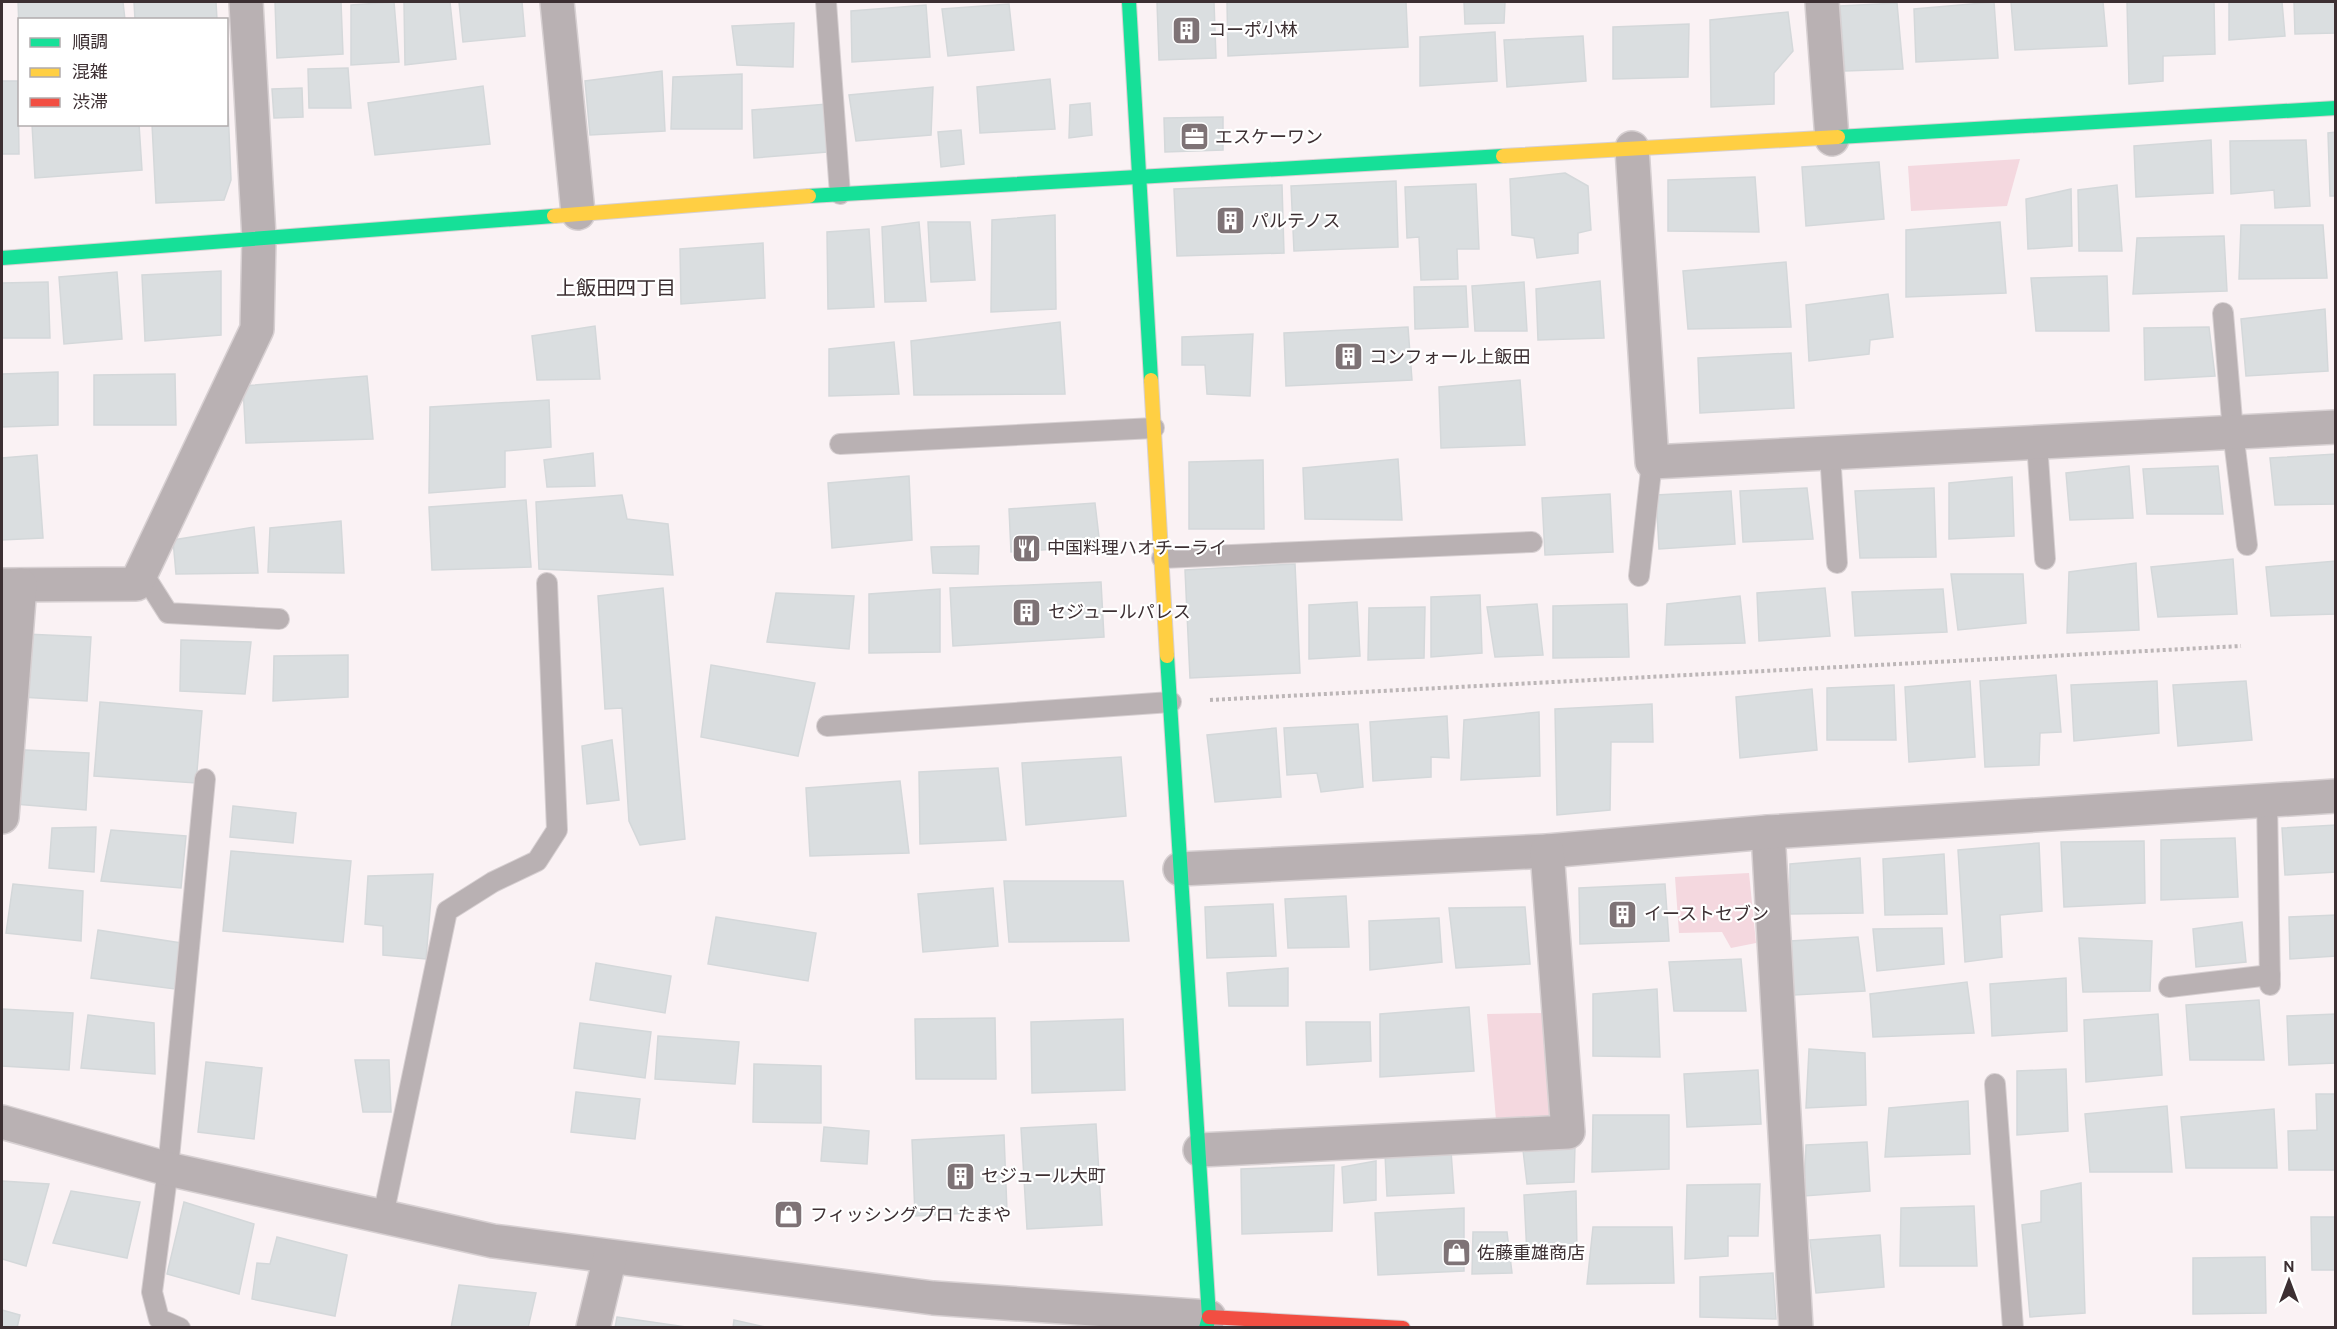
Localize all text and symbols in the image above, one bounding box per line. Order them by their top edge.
building icon: コーポ小林 [1171,14,1203,46]
legend [18,18,228,126]
place label: コーポ小林 [1208,19,1298,41]
text: 順調 [72,31,108,53]
text: 混雑 [72,61,108,83]
text: 渋滞 [72,91,108,113]
office icon: エスケーワン [1178,121,1210,153]
place label: エスケーワン [1215,126,1323,148]
building icon: パルテノス [1214,205,1246,237]
place label: パルテノス [1251,210,1340,232]
district label: 上飯田四丁目 [556,276,676,300]
building icon: コンフォール上飯田 [1332,341,1364,373]
place label: コンフォール上飯田 [1369,346,1530,368]
restaurant icon: 中国料理ハオチーライ [1010,532,1042,564]
place label: 中国料理ハオチーライ [1047,537,1227,559]
building icon: セジュールパレス [1011,596,1043,628]
place label: セジュールパレス [1048,601,1191,623]
building icon: イーストセブン [1607,898,1639,930]
place label: イーストセブン [1644,903,1769,925]
building icon: セジュール大町 [944,1160,976,1192]
place label: セジュール大町 [981,1165,1106,1187]
shop icon: フィッシングプロ たまや [773,1199,805,1231]
place label: フィッシングプロ たまや [810,1204,1011,1226]
shop icon: 佐藤重雄商店 [1440,1237,1472,1269]
place label: 佐藤重雄商店 [1477,1242,1585,1264]
north arrow [2259,1251,2319,1311]
text: N [2283,1257,2295,1276]

